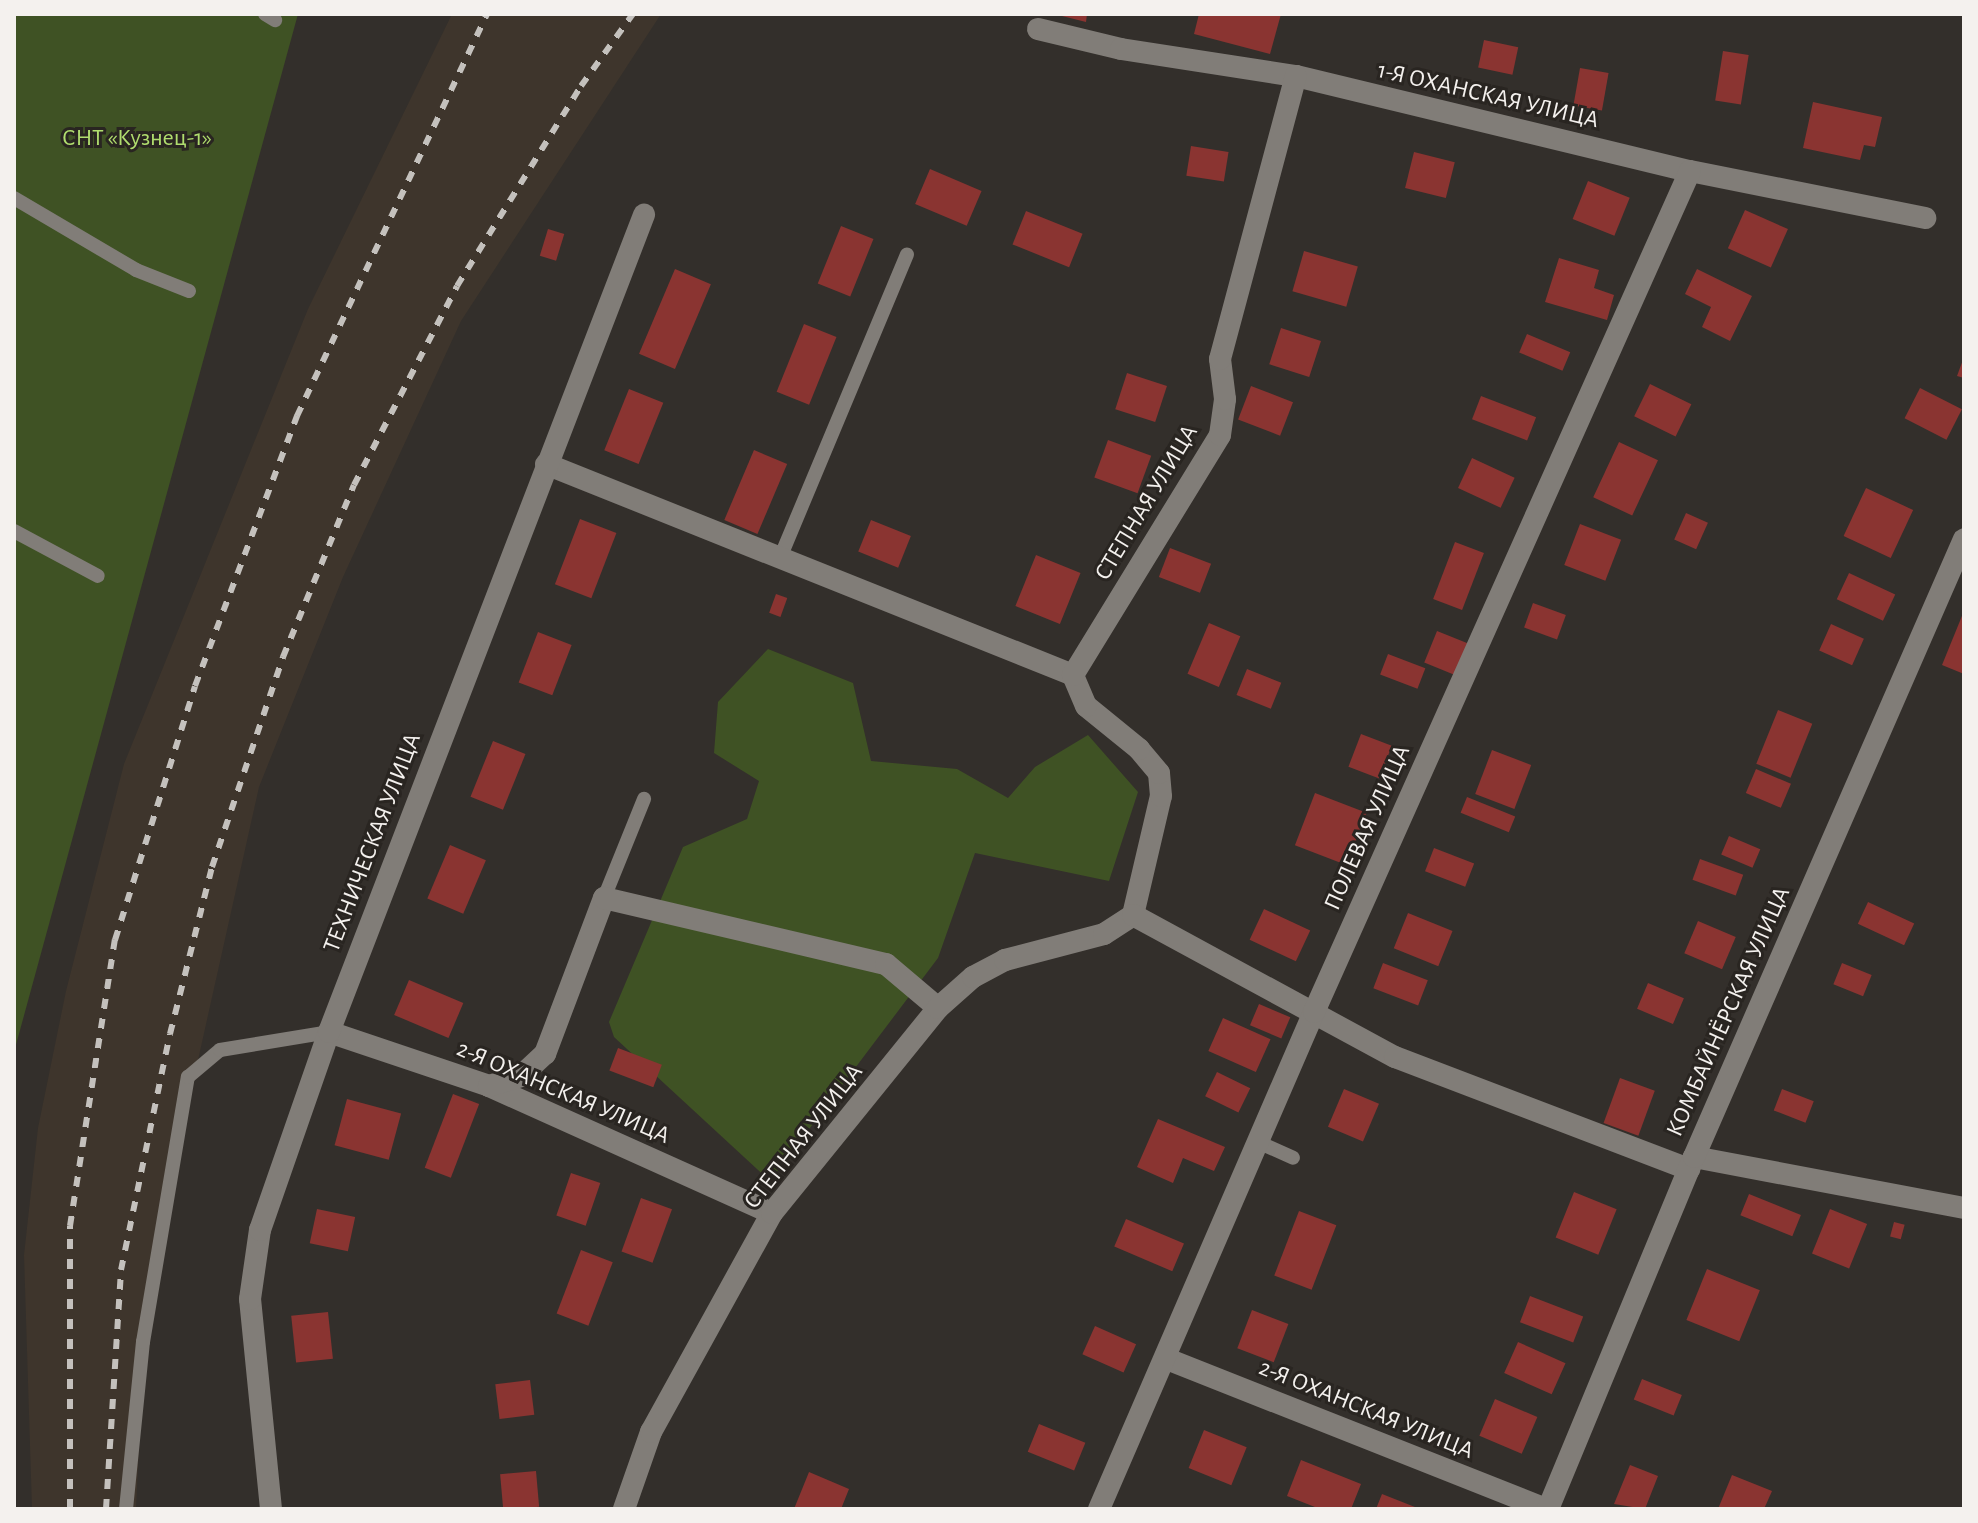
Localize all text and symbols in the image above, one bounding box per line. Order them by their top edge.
street label: 1-Я ОХАНСКАЯ УЛИЦА [1375,57,1601,135]
park label: СНТ «Кузнец-1» [62,125,212,153]
street label: СТЕПНАЯ УЛИЦА [1089,420,1205,586]
street label: ТЕХНИЧЕСКАЯ УЛИЦА [318,729,428,957]
street label: ПОЛЕВАЯ УЛИЦА [1319,741,1417,915]
street label: КОМБАЙНЁРСКАЯ УЛИЦА [1661,883,1797,1141]
street label: 2-Я ОХАНСКАЯ УЛИЦА [452,1035,674,1151]
street label: СТЕПНАЯ УЛИЦА [738,1059,870,1215]
street label: 2-Я ОХАНСКАЯ УЛИЦА [1255,1354,1477,1466]

